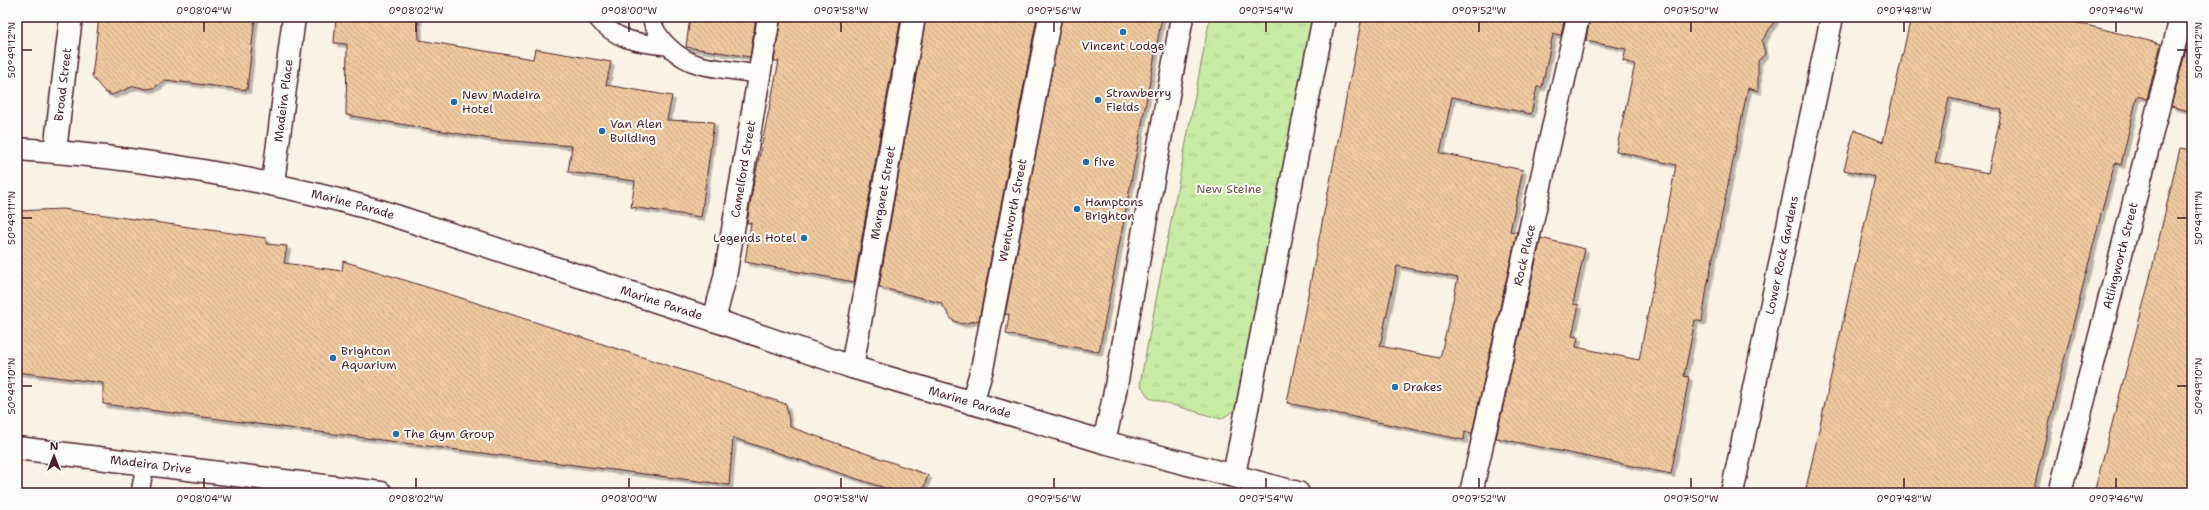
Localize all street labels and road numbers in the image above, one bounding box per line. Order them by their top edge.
street label: Broad Street [51,47,75,122]
street label: Madeira Place [270,58,297,143]
street label: Camelford Street [727,119,759,219]
street label: Margaret Street [867,145,899,241]
street label: Wentworth Street [995,157,1030,263]
street label: Marine Parade [310,186,397,223]
street label: Lower Rock Gardens [1762,194,1802,316]
street label: Atlingworth Street [2099,200,2142,311]
street label: Rock Place [1510,222,1539,287]
street label: Marine Parade [618,282,705,324]
street label: Marine Parade [927,382,1013,422]
street label: Madeira Drive [109,452,193,478]

